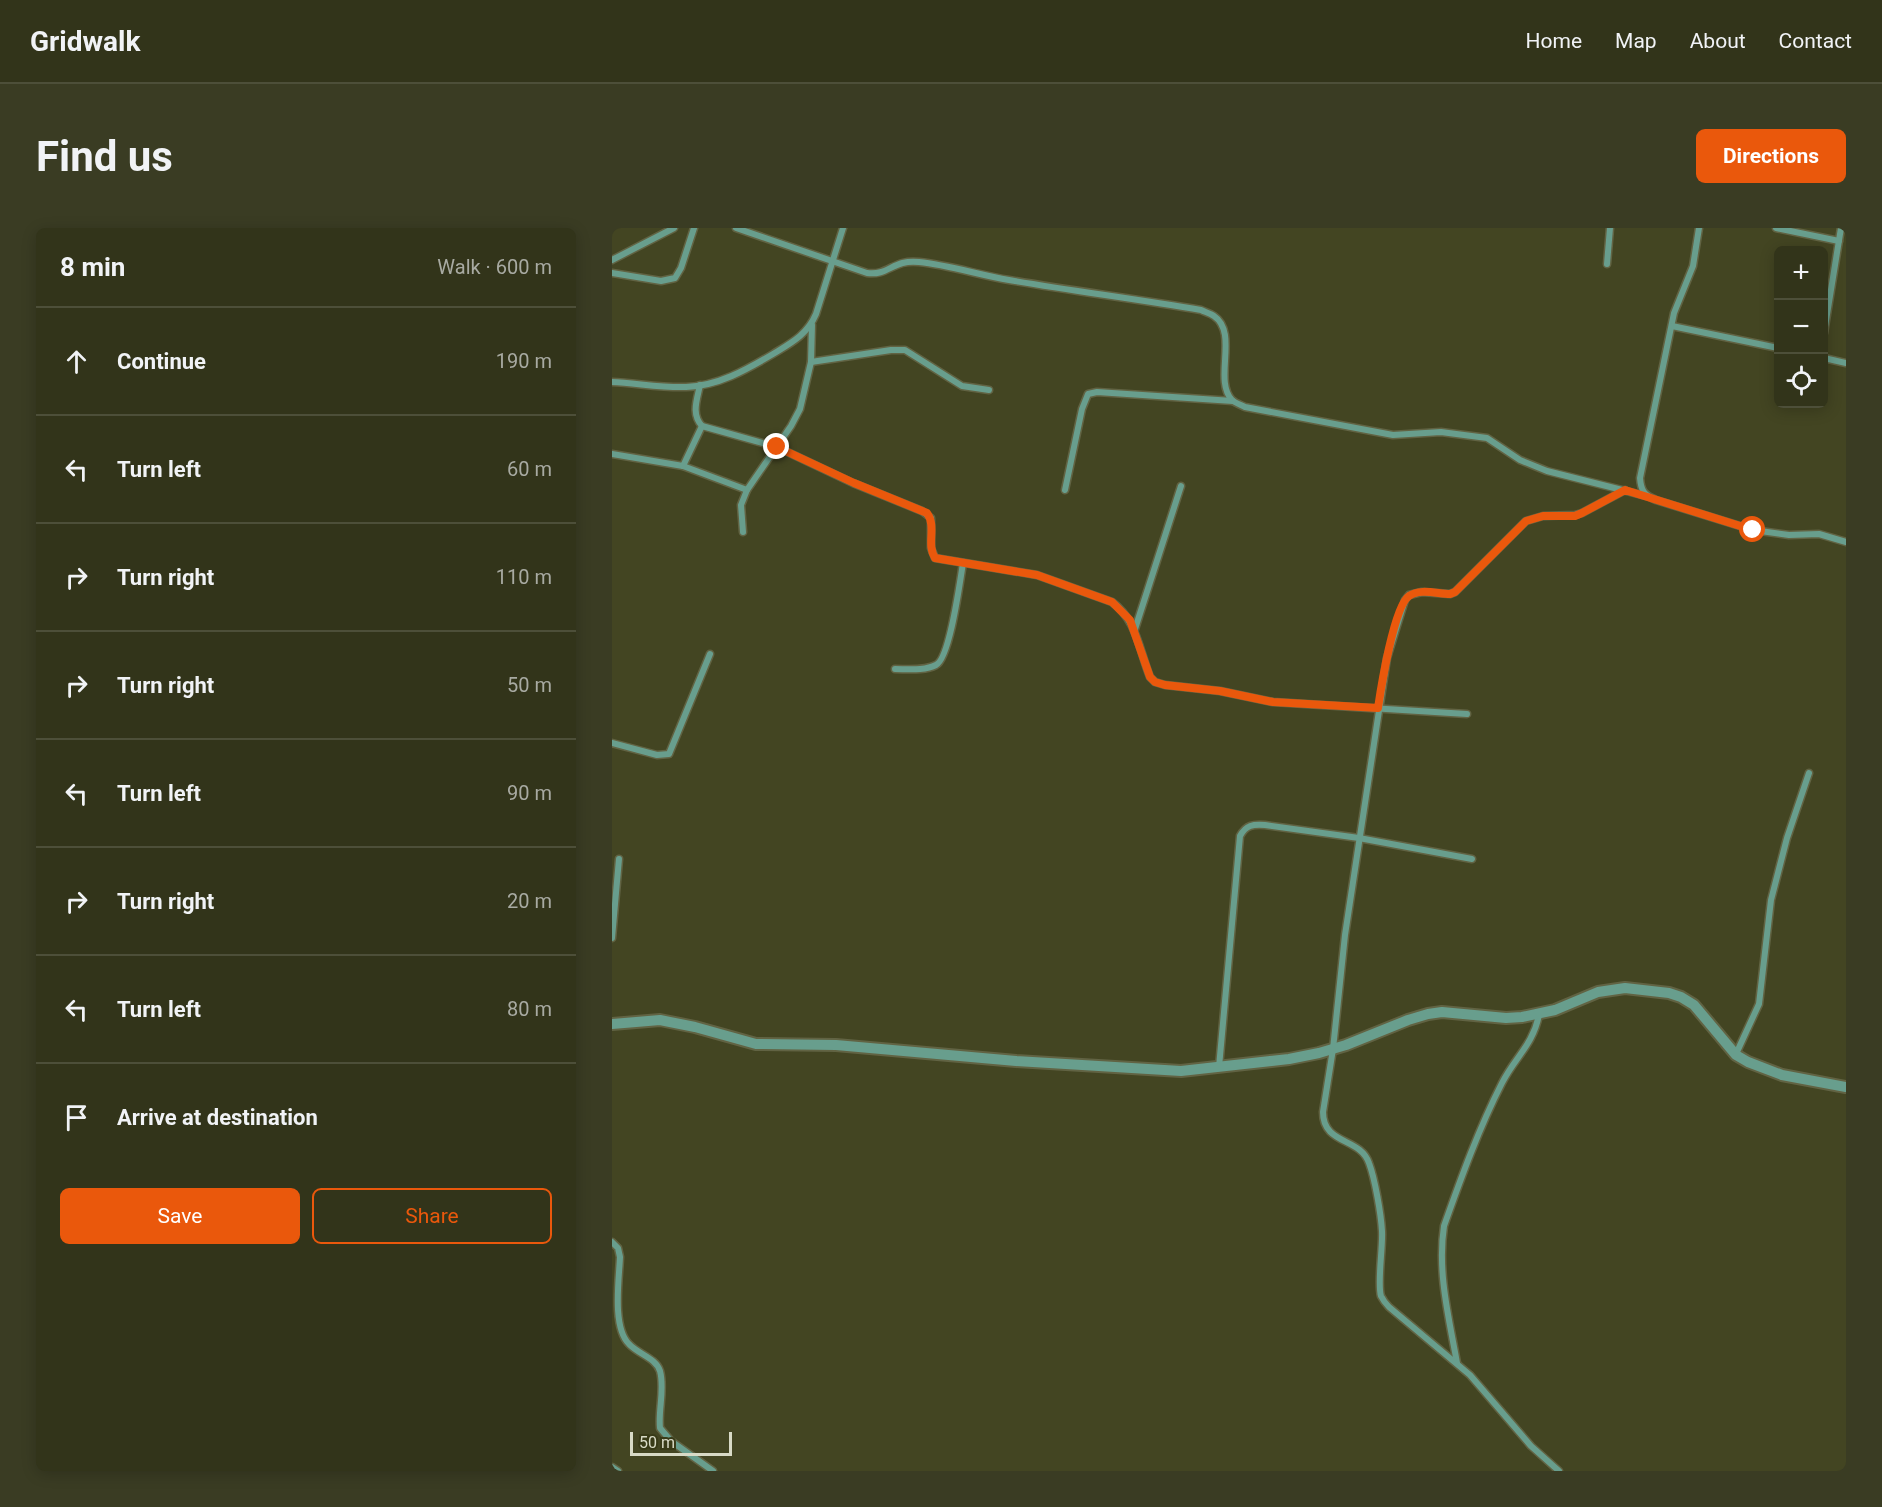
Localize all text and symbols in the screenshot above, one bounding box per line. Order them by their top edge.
text: Gridwalk [30,25,140,58]
text: Home [1526,29,1582,53]
text: Map [1615,29,1657,53]
text: About [1690,29,1746,53]
text: Contact [1779,29,1852,53]
button: Directions [1696,129,1846,183]
text: Find us [36,132,173,181]
map controls [1774,246,1828,408]
button: + [1774,246,1828,300]
text: 8 min [60,252,125,282]
text: Walk · 600 m [437,255,552,279]
button: − [1774,300,1828,354]
icon: ahead [60,345,93,378]
text: Continue [117,349,206,374]
text: 190 m [496,349,552,373]
button: locate [1774,354,1828,408]
route end [763,433,789,459]
icon: left [60,453,93,486]
text: Turn left [117,457,201,482]
text: 60 m [507,457,552,481]
route start [1739,516,1765,542]
icon: right [60,561,93,594]
text: Turn right [117,565,214,590]
text: 110 m [496,565,552,589]
icon: right [60,669,93,702]
text: Turn right [117,673,214,698]
text: 50 m [507,673,552,697]
icon: left [60,777,93,810]
text: Turn left [117,781,201,806]
text: 90 m [507,781,552,805]
icon: right [60,885,93,918]
text: Turn right [117,889,214,914]
text: 20 m [507,889,552,913]
icon: left [60,993,93,1026]
text: Turn left [117,997,201,1022]
text: 80 m [507,997,552,1021]
icon: arrive [60,1101,93,1134]
text: Arrive at destination [117,1105,318,1130]
button: Save [60,1188,300,1244]
button: Share [312,1188,552,1244]
scale bar [630,1429,732,1456]
text: 50 m [639,1433,675,1452]

